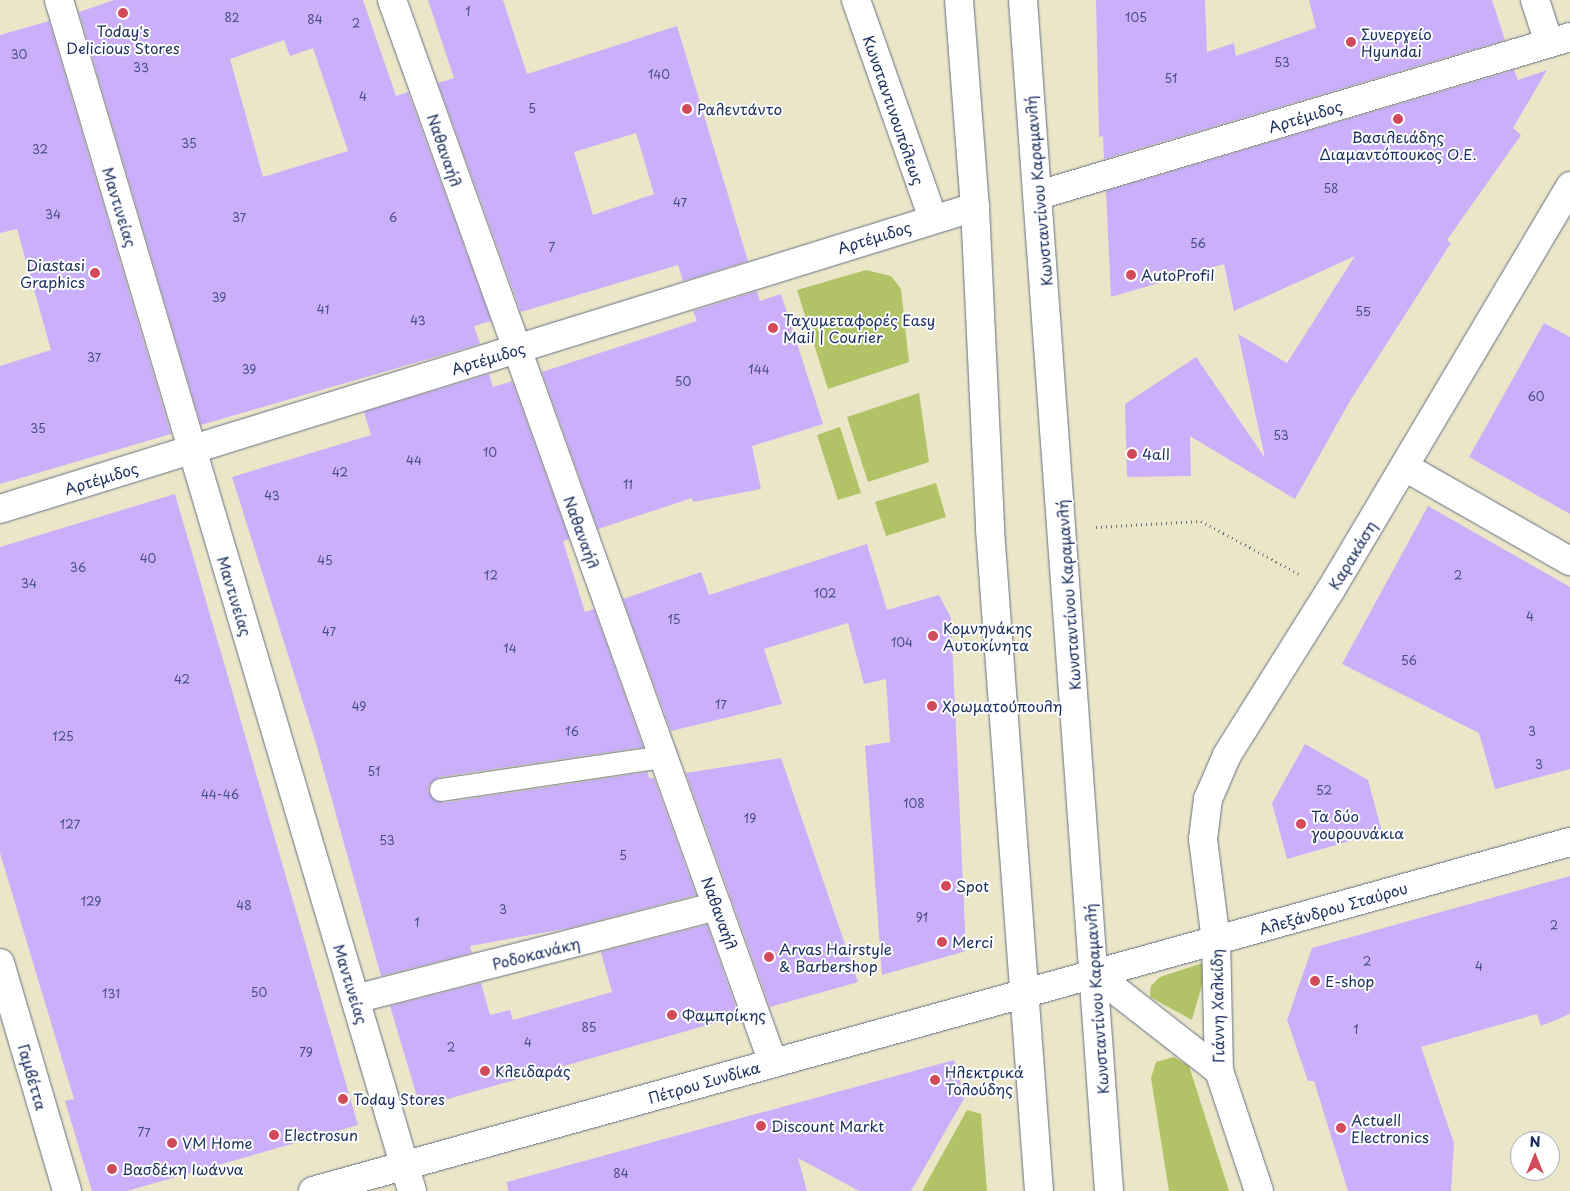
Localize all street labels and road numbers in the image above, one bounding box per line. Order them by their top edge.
street label: Κωνσταντινουπόλεως [860,33,928,187]
street label: Κωνσταντίνου Καραμανλή [1021,95,1055,287]
street label: Αρτέμιδος [1266,96,1344,136]
street label: Ναθαναήλ [424,111,466,189]
street label: Μαντινείας [99,165,141,249]
street label: Αρτέμιδος [835,217,913,257]
street label: Αρτέμιδος [449,338,527,378]
street label: Αρτέμιδος [62,458,140,498]
street label: Ναθαναήλ [561,493,603,571]
street label: Κωνσταντίνου Καραμανλή [1052,499,1084,691]
street label: Καρακάση [1324,517,1380,593]
street label: Μαντινείας [214,554,256,638]
street label: Ναθαναήλ [699,874,741,952]
street label: Αλεξάνδρου Σταύρου [1257,878,1409,938]
street label: Κωνσταντίνου Καραμανλή [1080,903,1112,1095]
street label: Ροδοκανάκη [490,933,582,973]
street label: Μαντινείας [330,942,372,1026]
street label: Γιάννη Χαλκίδη [1207,948,1227,1064]
street label: Γαμβέττα [15,1042,51,1112]
street label: Πέτρου Συνδίκα [646,1057,762,1107]

